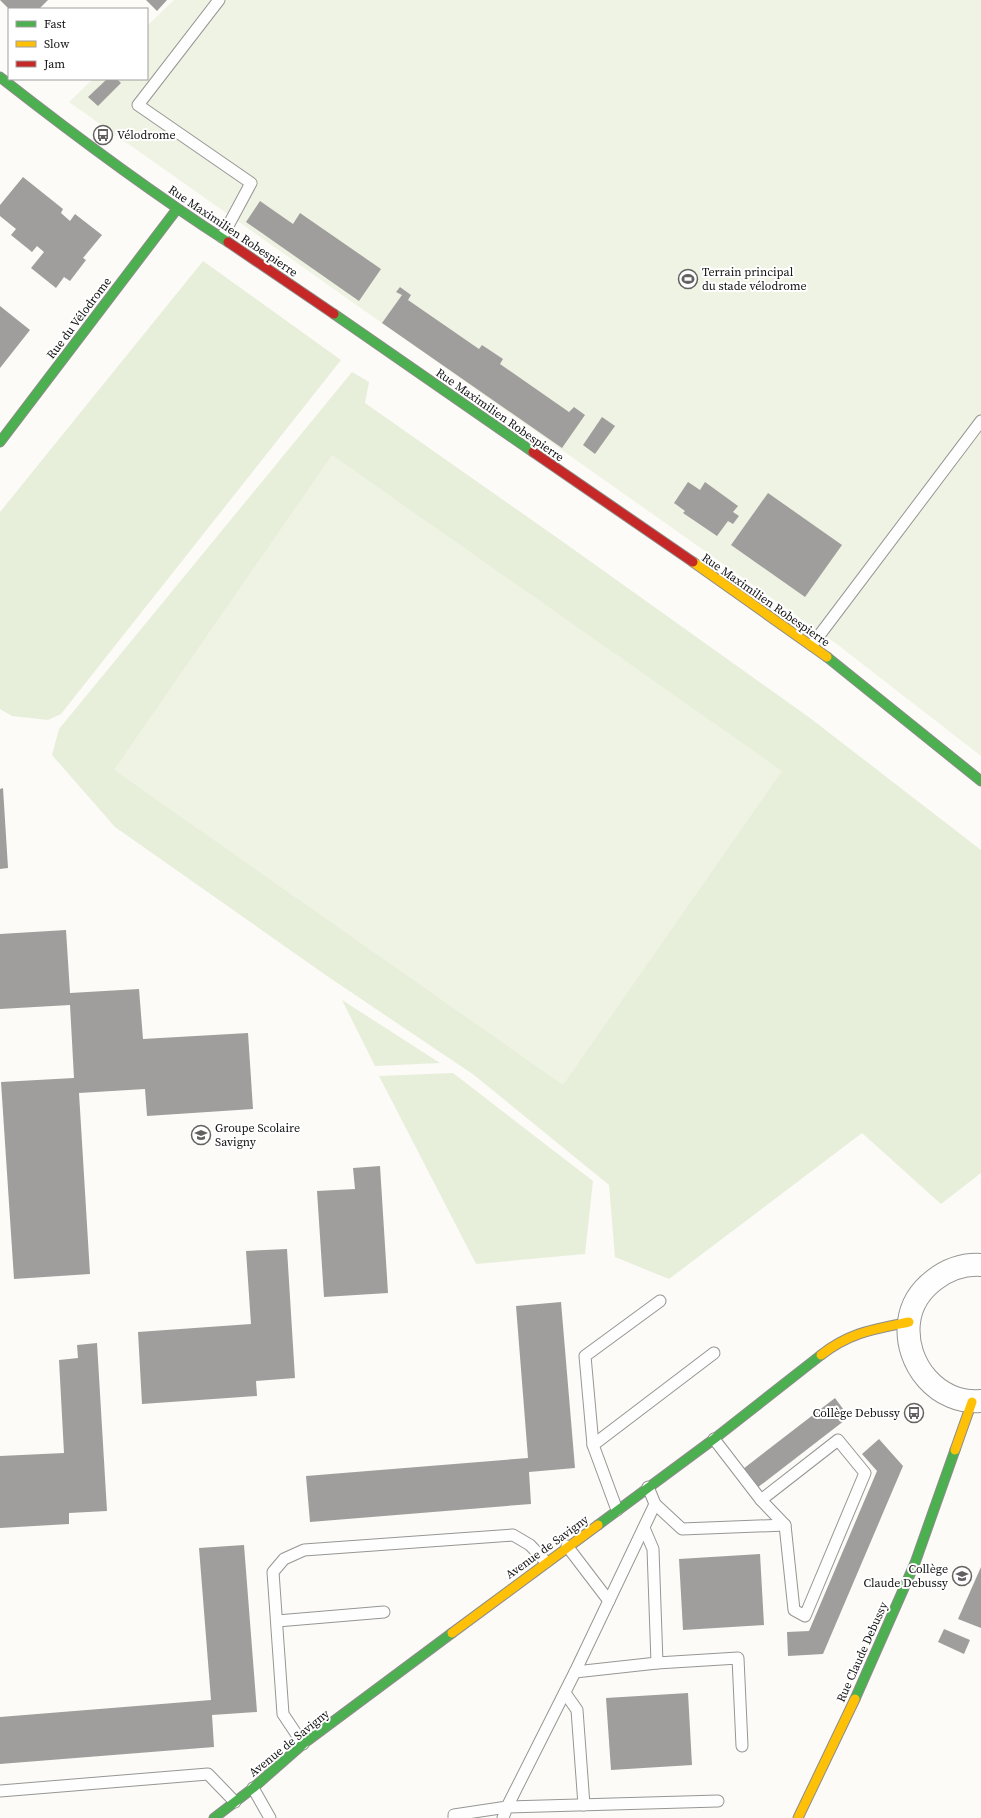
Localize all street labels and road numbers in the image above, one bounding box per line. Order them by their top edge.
street label: Rue Maximilien Robespierre [165,182,301,280]
street label: Rue du Vélodrome [43,274,115,362]
street label: Rue Maximilien Robespierre [433,365,567,465]
street label: Rue Maximilien Robespierre [699,550,833,650]
street label: Avenue de Savigny [502,1511,592,1583]
street label: Rue Claude Debussy [833,1599,892,1705]
street label: Avenue de Savigny [246,1705,333,1780]

